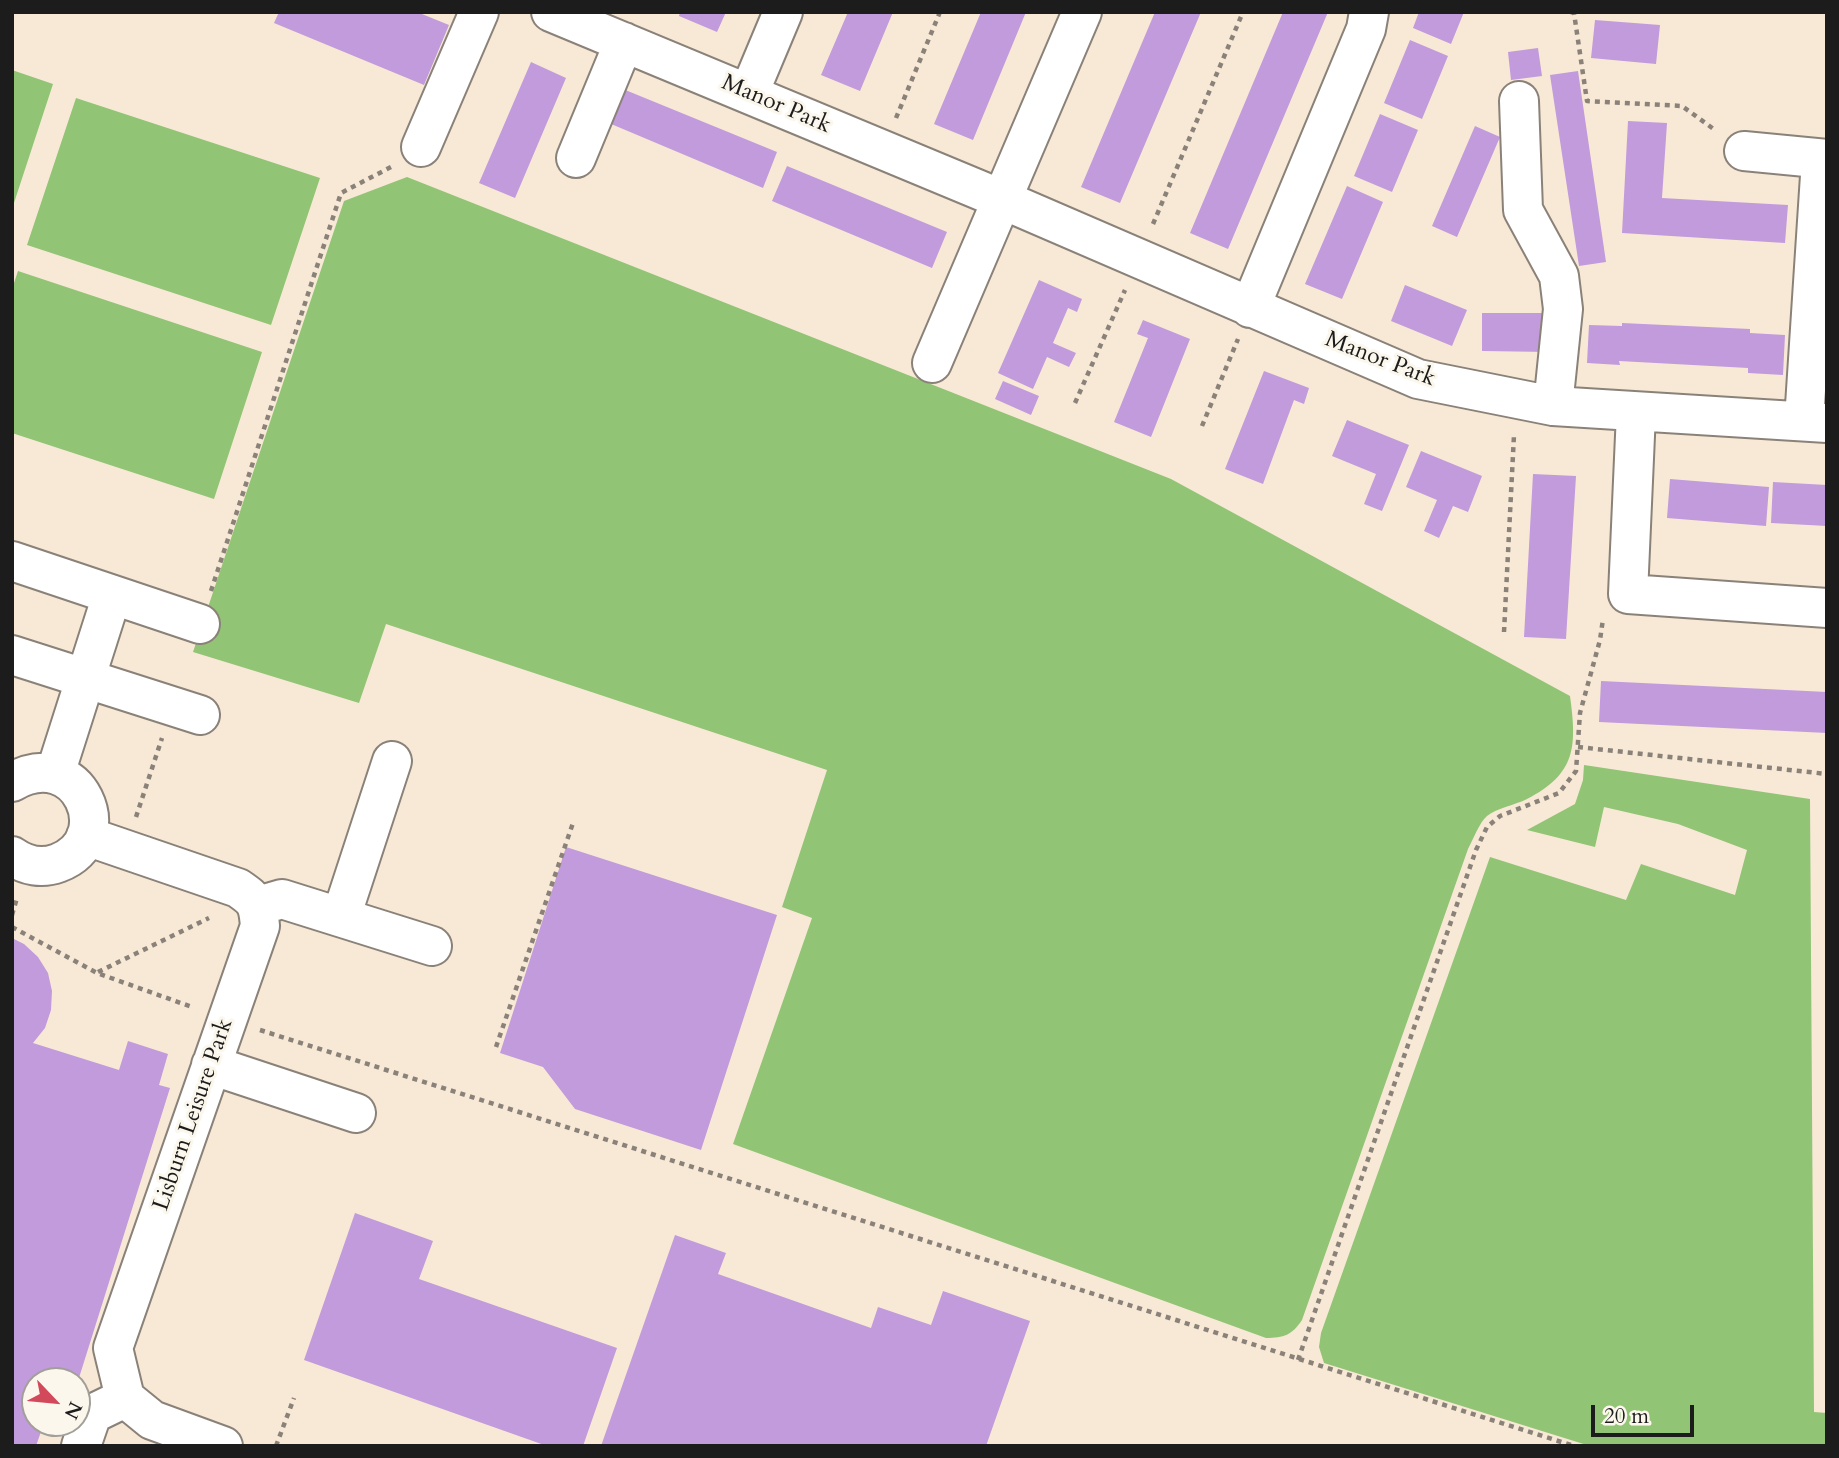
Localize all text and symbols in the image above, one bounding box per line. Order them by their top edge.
street label: Manor Park [717,70,835,140]
street label: Manor Park [1321,326,1439,394]
street label: Lisburn Leisure Park [148,1015,240,1215]
north arrow [21,1367,91,1437]
scale bar [1594,1392,1697,1436]
text: N [58,1397,88,1423]
text: 20 m [1604,1402,1649,1431]

